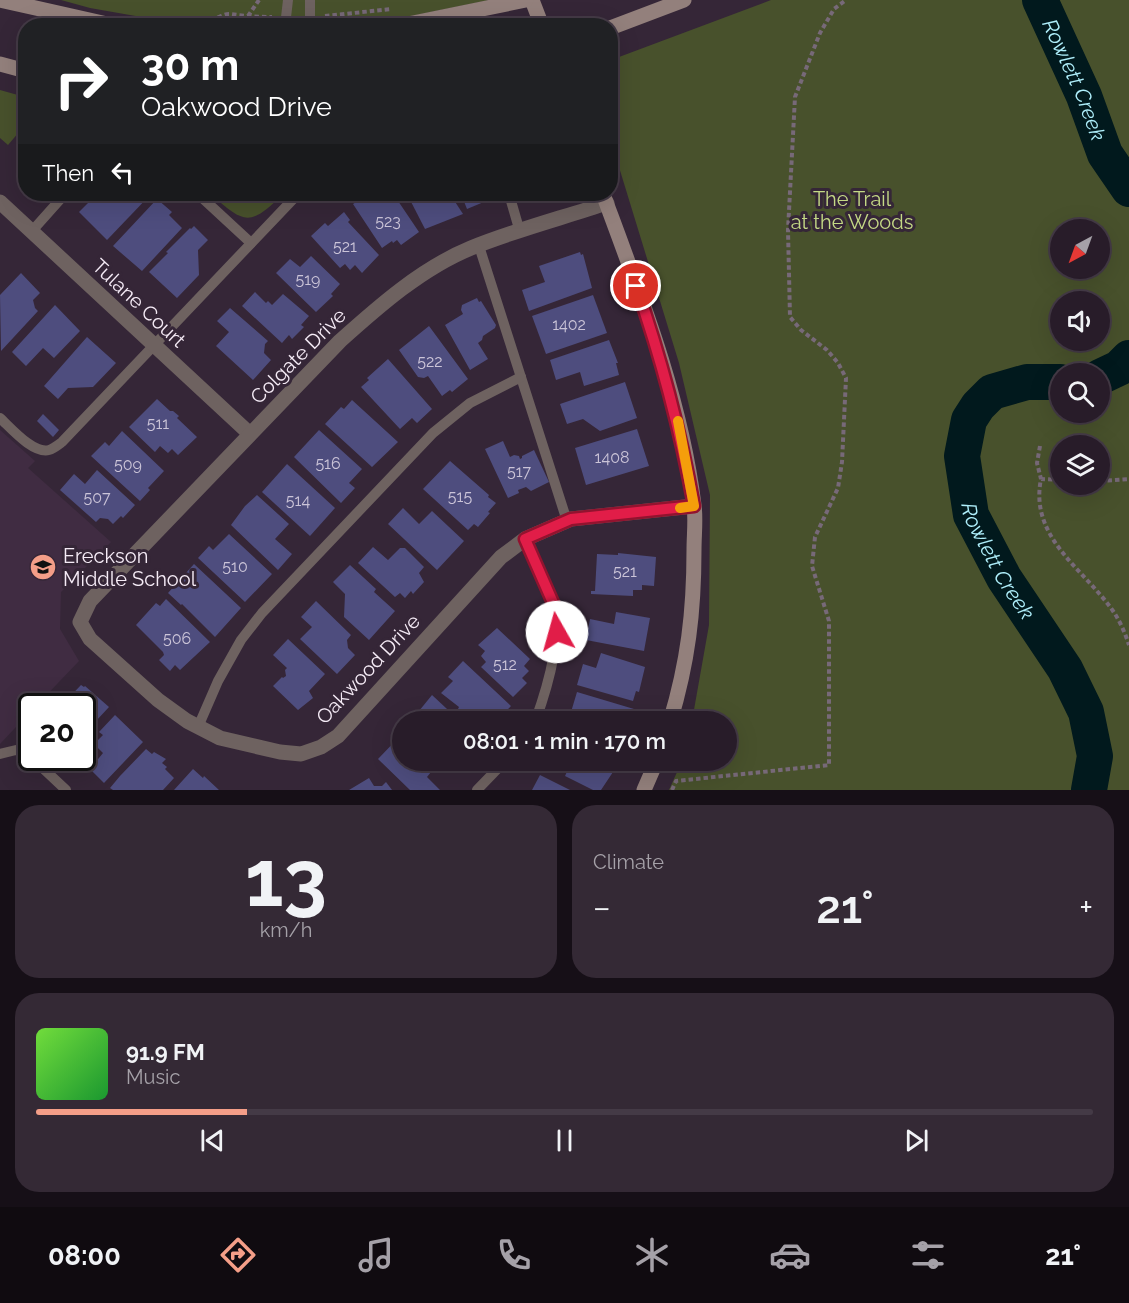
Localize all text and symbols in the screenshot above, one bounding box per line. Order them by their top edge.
water label: Rowlett Creek [1038,15,1112,144]
text: 30 m [141,41,239,90]
icon: right [42,42,120,120]
text: Oakwood Drive [141,91,332,122]
icon: left [106,156,139,189]
text: Then [42,160,94,186]
park label: The Trail at the Woods [791,187,913,234]
house number: 523 [375,212,401,231]
north arrow [1050,219,1110,279]
map controls [1050,219,1110,495]
house number: 521 [333,237,357,256]
street label: Tulane Court [87,254,191,352]
pin [610,260,661,311]
icon: arrive [619,269,652,302]
house number: 519 [296,270,320,289]
button: sound [1050,291,1110,351]
street label: Colgate Drive [245,303,351,409]
house number: 1402 [552,315,586,334]
house number: 522 [417,352,443,371]
button: search [1050,363,1110,423]
house number: 511 [147,414,169,433]
button: layers [1050,435,1110,495]
house number: 1408 [595,448,629,467]
house number: 516 [315,454,341,473]
house number: 509 [114,455,142,474]
house number: 517 [507,462,531,481]
house number: 515 [448,487,472,506]
house number: 507 [84,488,111,507]
house number: 514 [286,491,310,510]
water label: Rowlett Creek [957,501,1040,624]
place label: Ereckson Middle School [63,544,197,591]
school or university icon: Ereckson Middle School [28,552,58,582]
house number: 510 [222,557,248,576]
house number: 521 [613,562,637,581]
position arrow [525,600,589,664]
street label: Oakwood Drive [311,609,425,729]
house number: 506 [163,629,191,648]
house number: 512 [493,655,517,674]
speed limit sign: 20 [18,693,96,771]
text: 08:01 · 1 min · 170 m [463,728,666,754]
text: 13 [245,833,327,924]
text: Climate [593,850,664,874]
text: 21° [816,881,874,934]
text: − [593,888,611,927]
text: + [1079,888,1093,927]
text: km/h [260,918,312,942]
text: 91.9 FM [126,1039,205,1065]
text: Music [126,1065,180,1089]
icon: previous [196,1124,229,1157]
icon: pause [548,1124,581,1157]
icon: next [900,1124,933,1157]
icon: directions [217,1234,259,1276]
icon: music [355,1234,397,1276]
icon: phone [493,1234,535,1276]
icon: climate [631,1234,673,1276]
icon: car [769,1234,811,1276]
icon: filters [907,1234,949,1276]
text: 08:00 [48,1240,121,1271]
text: 21° [1045,1240,1081,1271]

